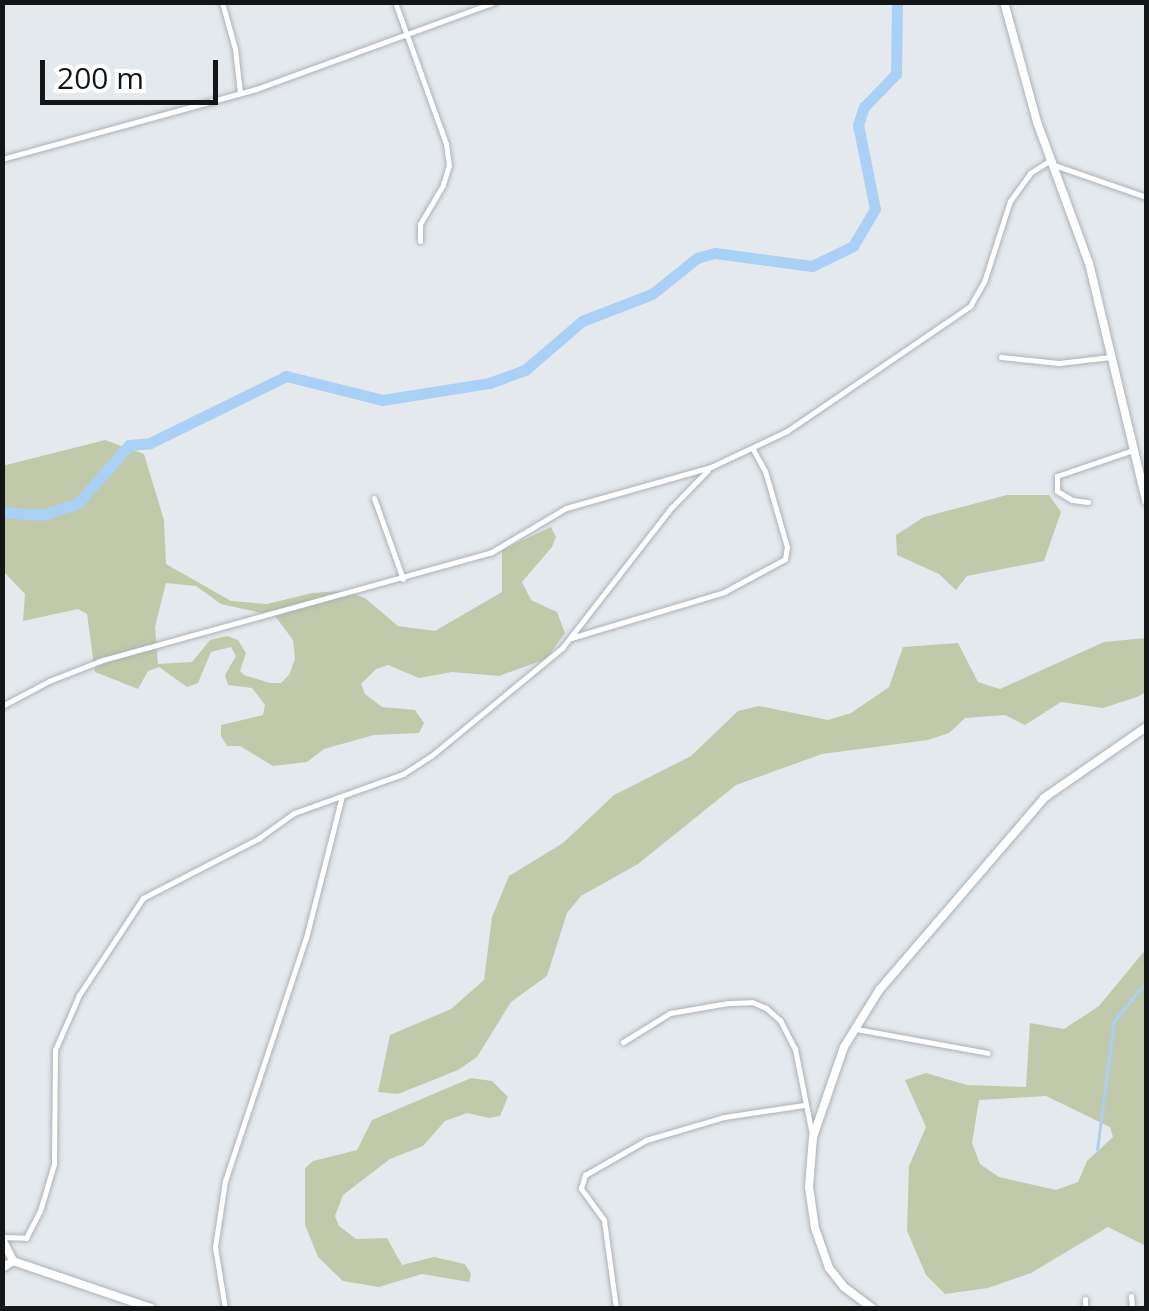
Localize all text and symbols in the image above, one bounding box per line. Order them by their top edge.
scale bar [45,40,222,102]
text: 200 m [57,57,144,98]

